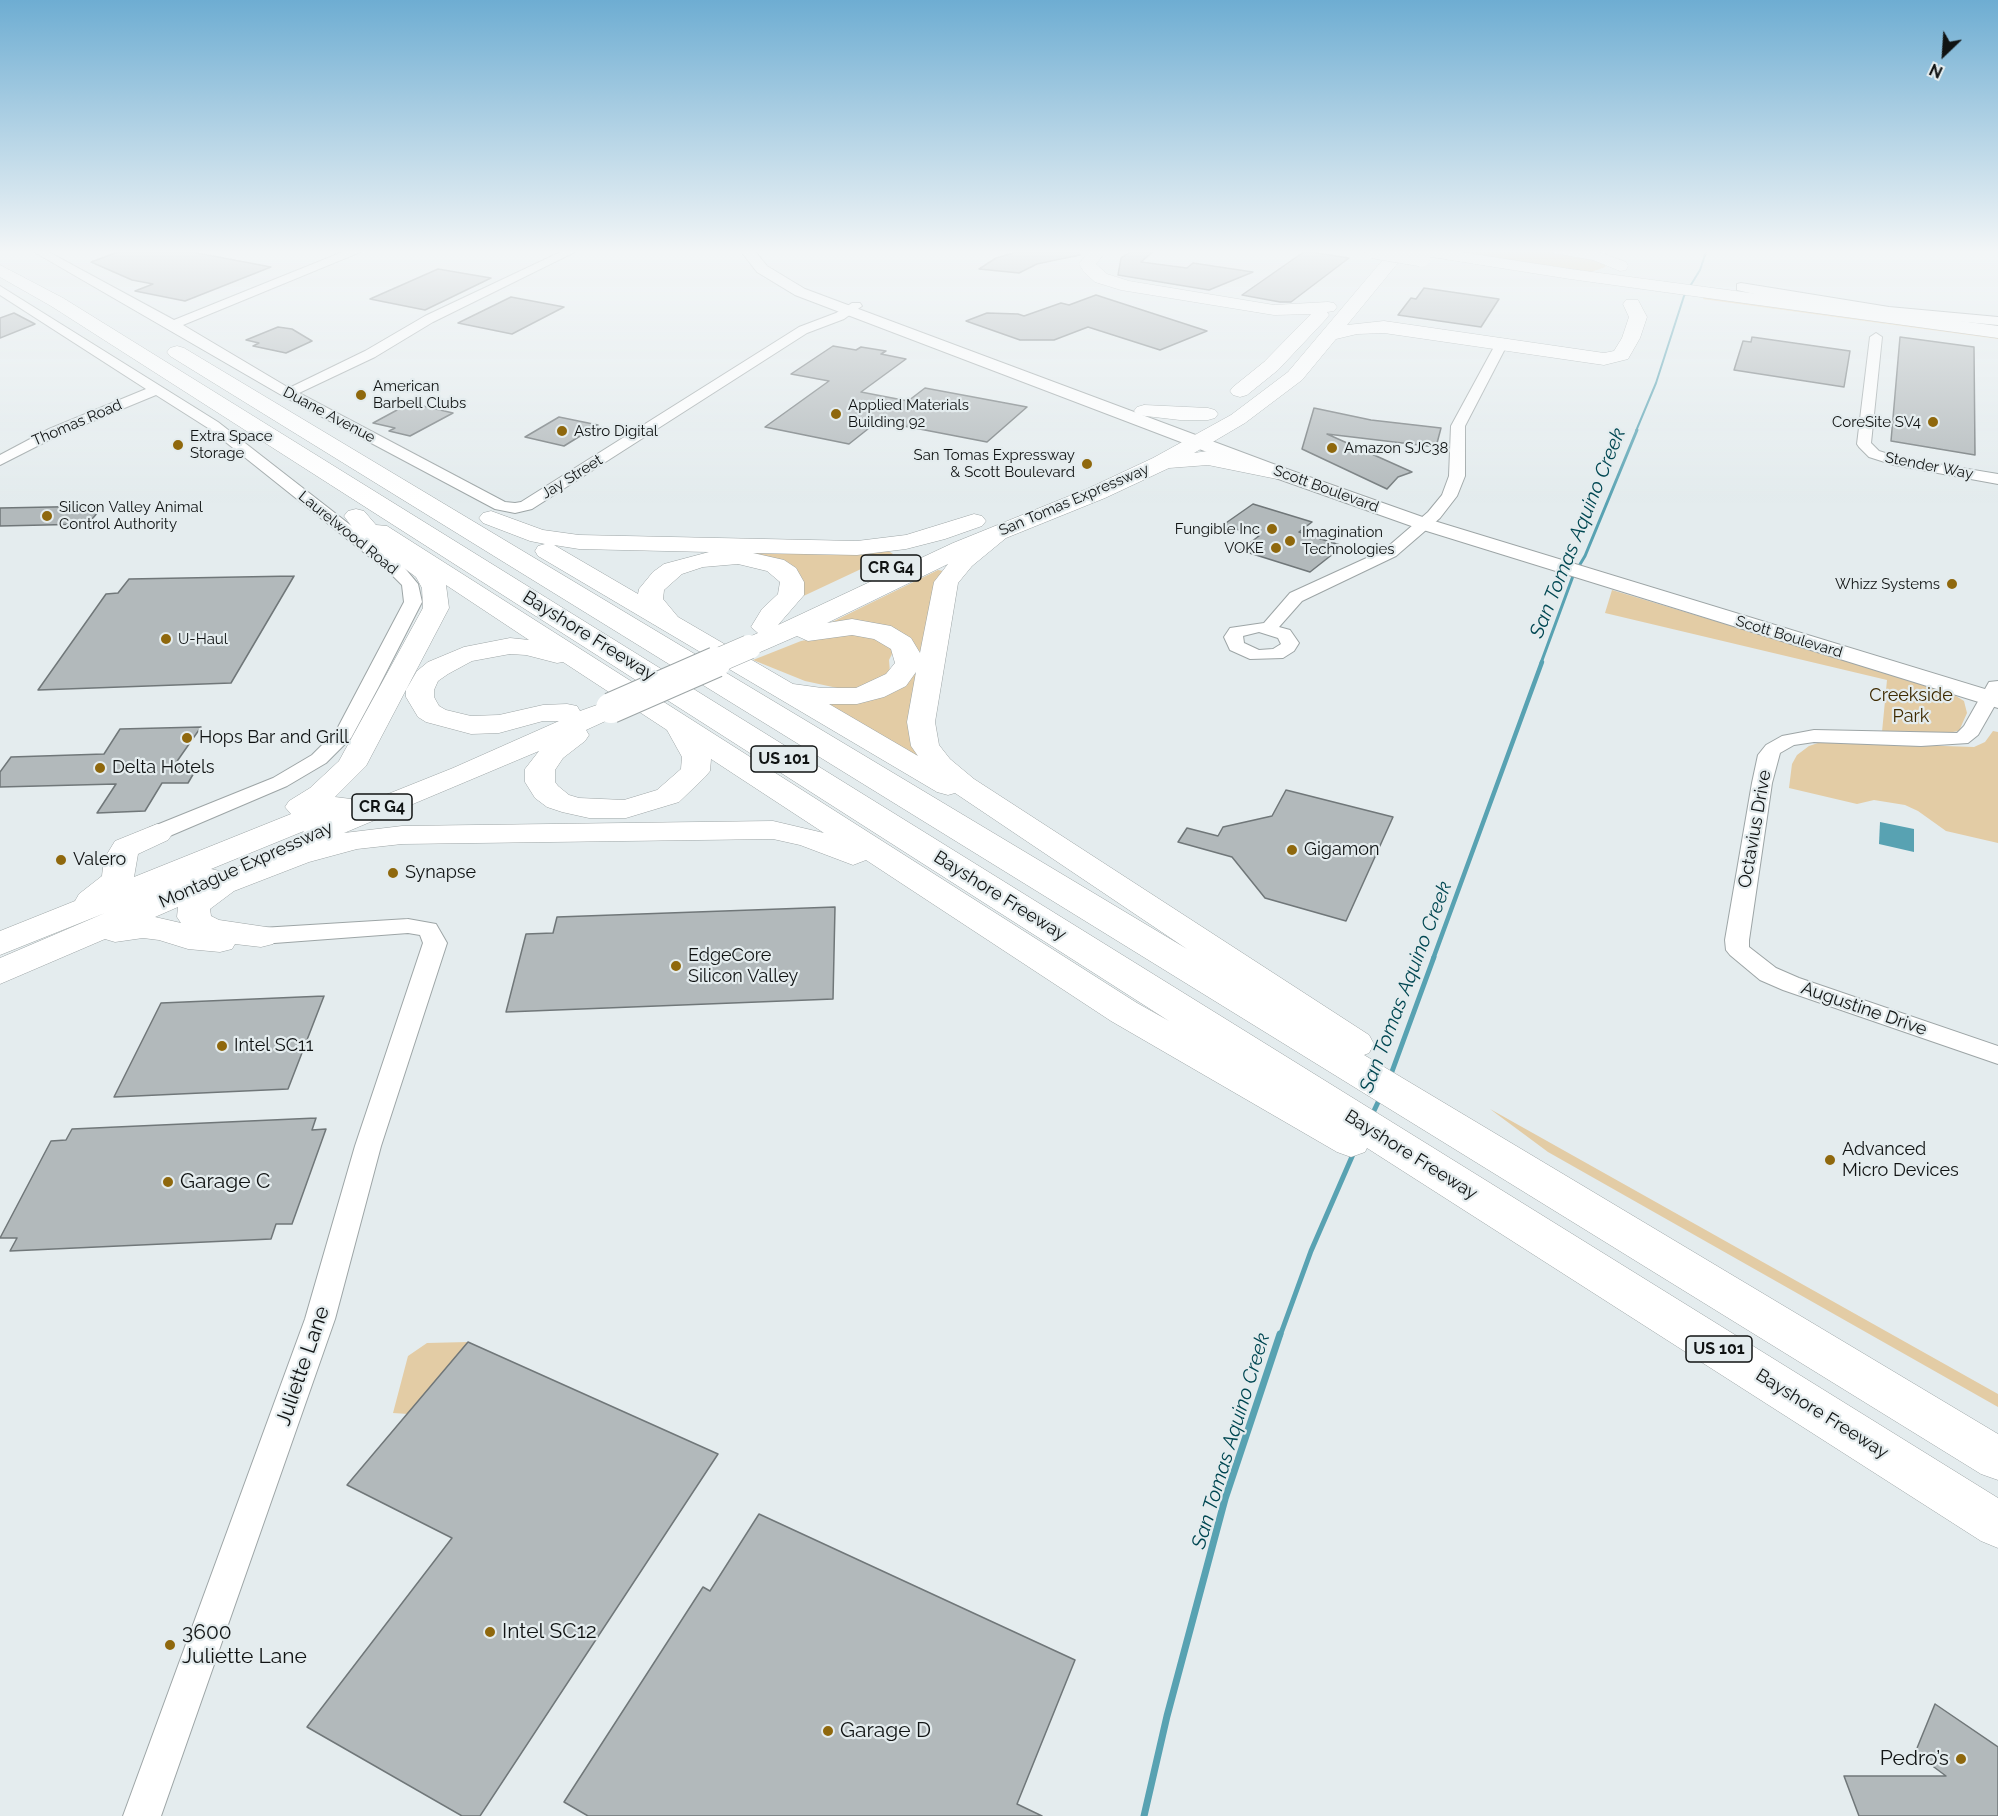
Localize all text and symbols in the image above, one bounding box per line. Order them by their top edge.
north arrow [1914,24,1974,84]
text: N [1927,60,1946,82]
place label: American Barbell Clubs [373,377,466,412]
street label: Duane Avenue [280,383,378,447]
marker: American Barbell Clubs [354,388,368,402]
street label: Thomas Road [29,396,125,450]
place label: Applied Materials Building 92 [848,396,969,431]
marker: Applied Materials Building 92 [829,407,843,421]
place label: CoreSite SV4 [1832,413,1921,431]
marker: CoreSite SV4 [1926,415,1940,429]
place label: Astro Digital [574,422,658,440]
marker: Astro Digital [555,424,569,438]
water label: San Tomas Aquino Creek [1525,425,1631,641]
place label: Extra Space Storage [190,427,272,462]
marker: Extra Space Storage [171,438,185,452]
place label: Amazon SJC38 [1344,439,1448,457]
marker: Amazon SJC38 [1325,441,1339,455]
place label: San Tomas Expressway & Scott Boulevard [914,446,1075,481]
street label: Stender Way [1883,449,1975,483]
street label: Jay Street [538,451,606,503]
marker: San Tomas Expressway & Scott Boulevard [1080,457,1094,471]
street label: San Tomas Expressway [996,460,1152,540]
street label: Scott Boulevard [1271,462,1381,516]
street label: Laurelwood Road [295,487,401,579]
place label: Silicon Valley Animal Control Authority [59,498,203,533]
marker: Silicon Valley Animal Control Authority [40,509,54,523]
place label: Fungible Inc [1175,520,1260,538]
marker: Fungible Inc [1265,522,1279,536]
place label: Imagination Technologies [1302,523,1395,558]
marker: Imagination Technologies [1283,534,1297,548]
place label: VOKE [1224,539,1264,557]
marker: VOKE [1269,541,1283,555]
road number: CR G4 [861,555,921,581]
place label: Whizz Systems [1835,575,1940,593]
marker: Whizz Systems [1945,577,1959,591]
street label: Bayshore Freeway [519,586,659,686]
street label: Scott Boulevard [1733,612,1845,662]
place label: U-Haul [178,630,228,648]
marker: U-Haul [159,632,173,646]
park label: Creekside Park [1869,685,1953,728]
place label: Hops Bar and Grill [199,727,349,749]
marker: Hops Bar and Grill [180,731,194,745]
road number: US 101 [751,746,817,772]
place label: Delta Hotels [112,757,214,779]
marker: Delta Hotels [93,761,107,775]
street label: Octavius Drive [1734,768,1776,890]
road number: CR G4 [352,794,412,820]
street label: Montague Expressway [156,817,336,913]
place label: Gigamon [1304,839,1379,861]
marker: Gigamon [1285,843,1299,857]
street label: Bayshore Freeway [930,846,1070,946]
place label: Valero [73,849,126,871]
marker: Valero [54,853,68,867]
place label: Synapse [405,862,476,884]
marker: Synapse [386,866,400,880]
water label: San Tomas Aquino Creek [1355,878,1457,1096]
place label: EdgeCore Silicon Valley [688,945,798,988]
marker: EdgeCore Silicon Valley [669,959,683,973]
street label: Augustine Drive [1798,977,1930,1041]
place label: Intel SC11 [234,1035,313,1057]
marker: Intel SC11 [215,1039,229,1053]
street label: Bayshore Freeway [1341,1105,1481,1205]
place label: Advanced Micro Devices [1842,1139,1959,1182]
marker: Advanced Micro Devices [1823,1153,1837,1167]
place label: Garage C [180,1169,270,1195]
marker: Garage C [161,1175,175,1189]
street label: Juliette Lane [271,1303,335,1429]
water label: San Tomas Aquino Creek [1187,1330,1275,1552]
road number: US 101 [1686,1336,1752,1362]
street label: Bayshore Freeway [1752,1364,1892,1464]
place label: Intel SC12 [502,1619,597,1645]
place label: 3600 Juliette Lane [182,1620,307,1670]
marker: Intel SC12 [483,1625,497,1639]
marker: 3600 Juliette Lane [163,1638,177,1652]
place label: Garage D [840,1718,931,1744]
marker: Garage D [821,1724,835,1738]
place label: Pedro’s [1880,1746,1949,1772]
marker: Pedro’s [1954,1752,1968,1766]

